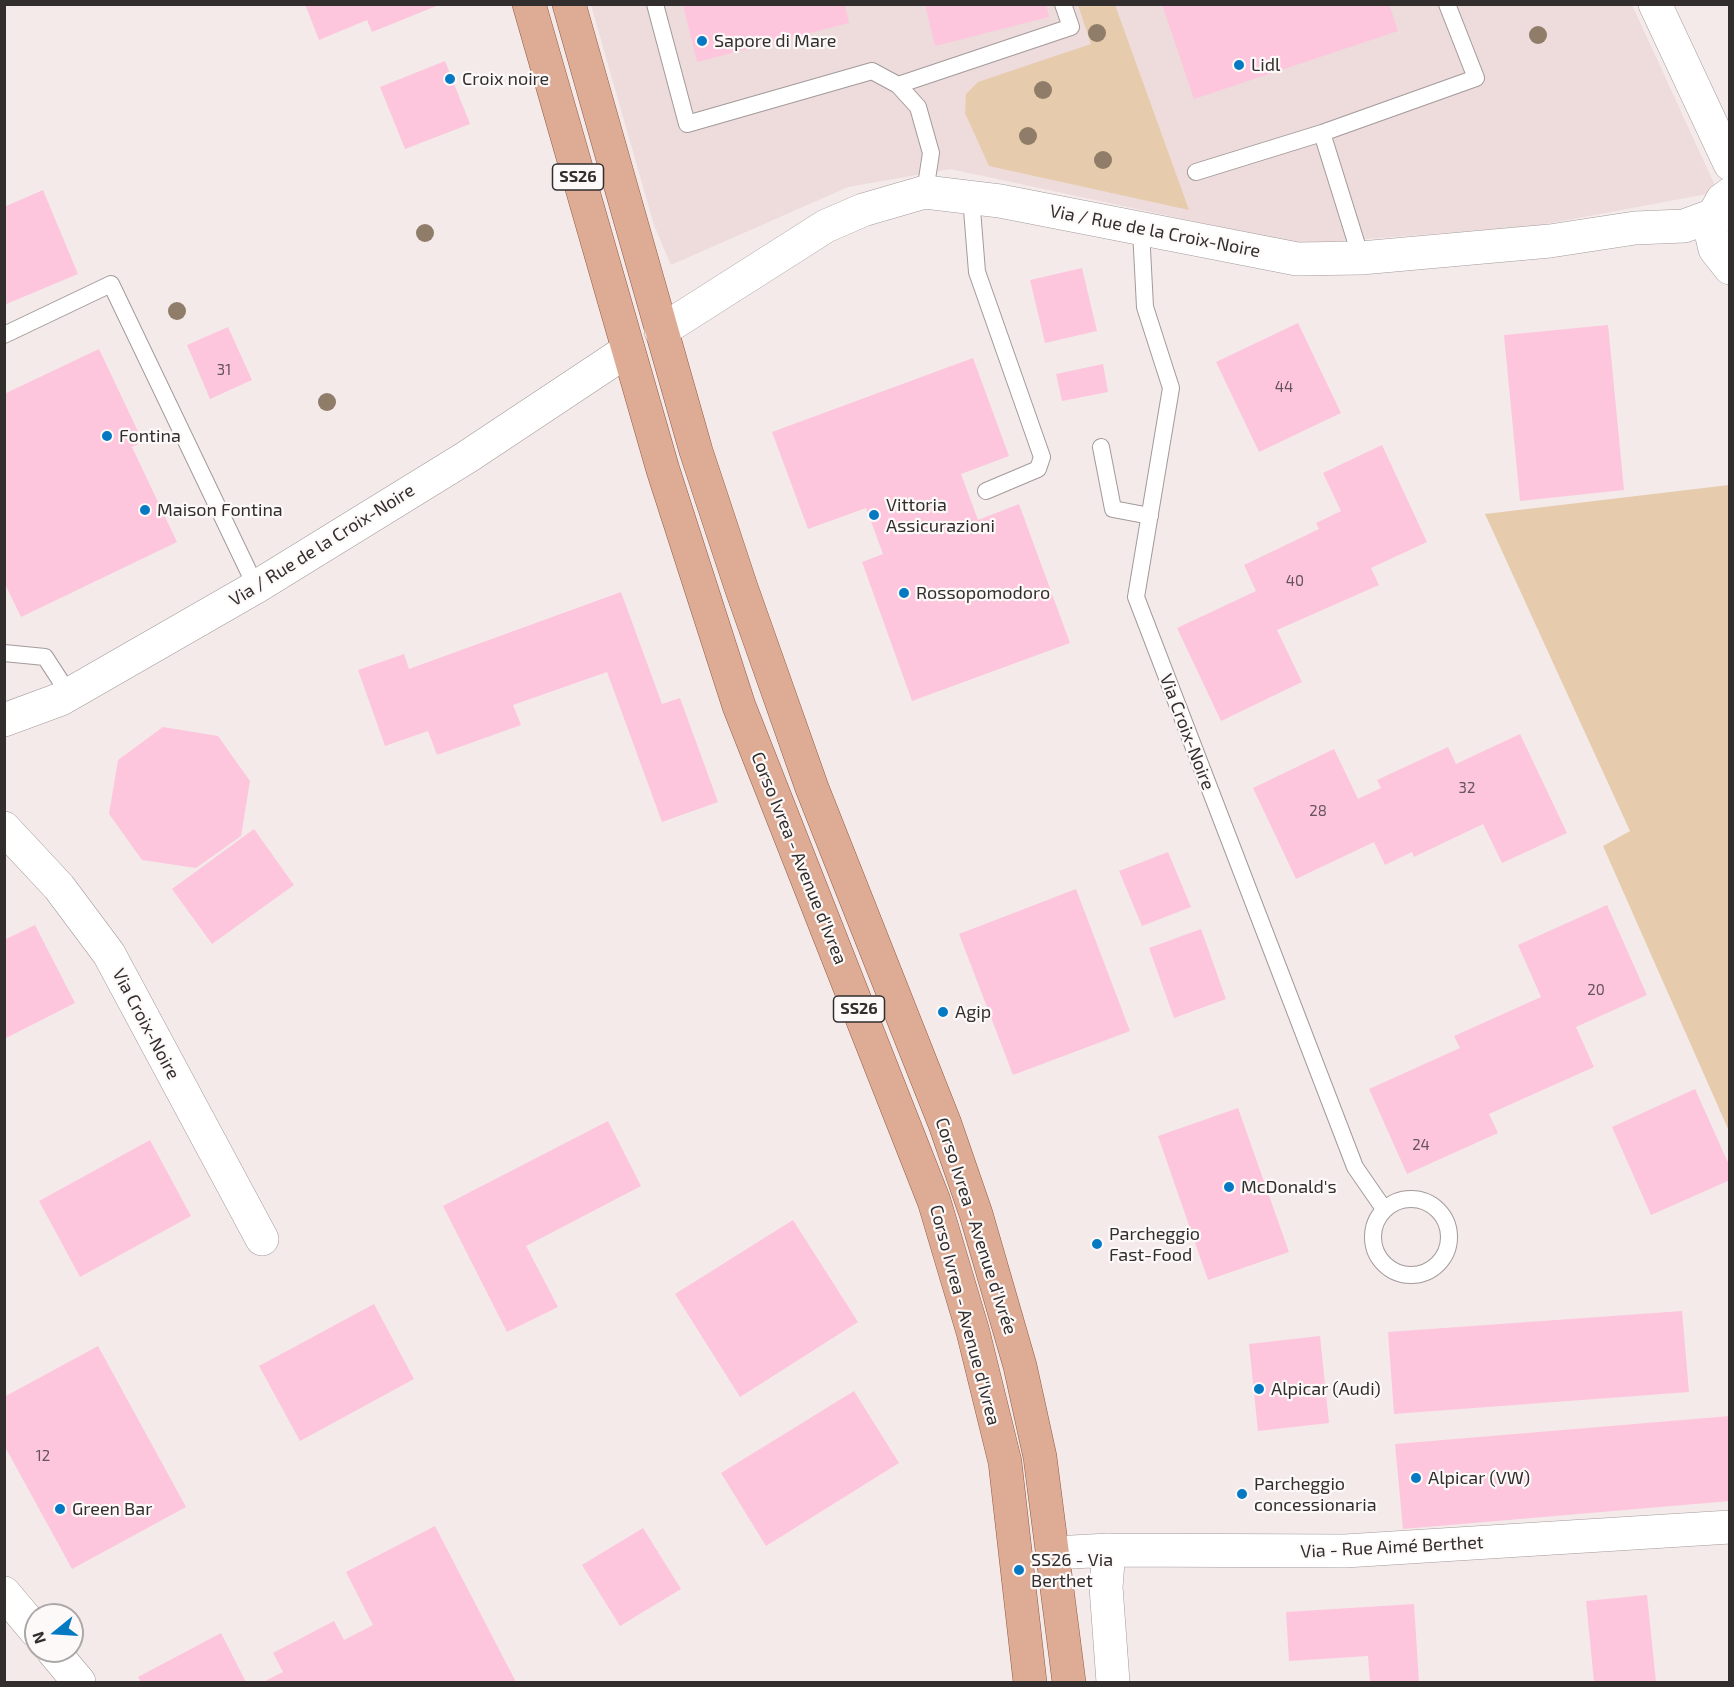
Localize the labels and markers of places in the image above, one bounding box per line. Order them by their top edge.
place label: Sapore di Mare [714,30,836,52]
marker: Sapore di Mare [695,34,709,48]
place label: Lidl [1251,54,1280,76]
marker: Lidl [1232,58,1246,72]
place label: Croix noire [462,68,549,90]
marker: Croix noire [443,72,457,86]
place label: Fontina [119,425,181,447]
marker: Fontina [100,429,114,443]
place label: Vittoria Assicurazioni [886,494,995,536]
place label: Maison Fontina [157,499,283,521]
marker: Maison Fontina [138,503,152,517]
marker: Vittoria Assicurazioni [867,508,881,522]
place label: Rossopomodoro [916,582,1050,604]
marker: Rossopomodoro [897,586,911,600]
place label: Agip [955,1001,991,1023]
marker: Agip [936,1005,950,1019]
place label: McDonald's [1241,1176,1337,1198]
marker: McDonald's [1222,1180,1236,1194]
place label: Parcheggio Fast-Food [1109,1223,1200,1266]
marker: Parcheggio Fast-Food [1090,1237,1104,1251]
place label: Alpicar (Audi) [1271,1378,1381,1400]
marker: Alpicar (Audi) [1252,1382,1266,1396]
place label: Alpicar (VW) [1428,1467,1530,1489]
marker: Alpicar (VW) [1409,1471,1423,1485]
place label: Parcheggio concessionaria [1254,1473,1377,1516]
marker: Parcheggio concessionaria [1235,1487,1249,1501]
place label: Green Bar [72,1498,152,1520]
marker: Green Bar [53,1502,67,1516]
place label: SS26 - Via Berthet [1031,1549,1113,1592]
marker: SS26 - Via Berthet [1012,1563,1026,1577]

